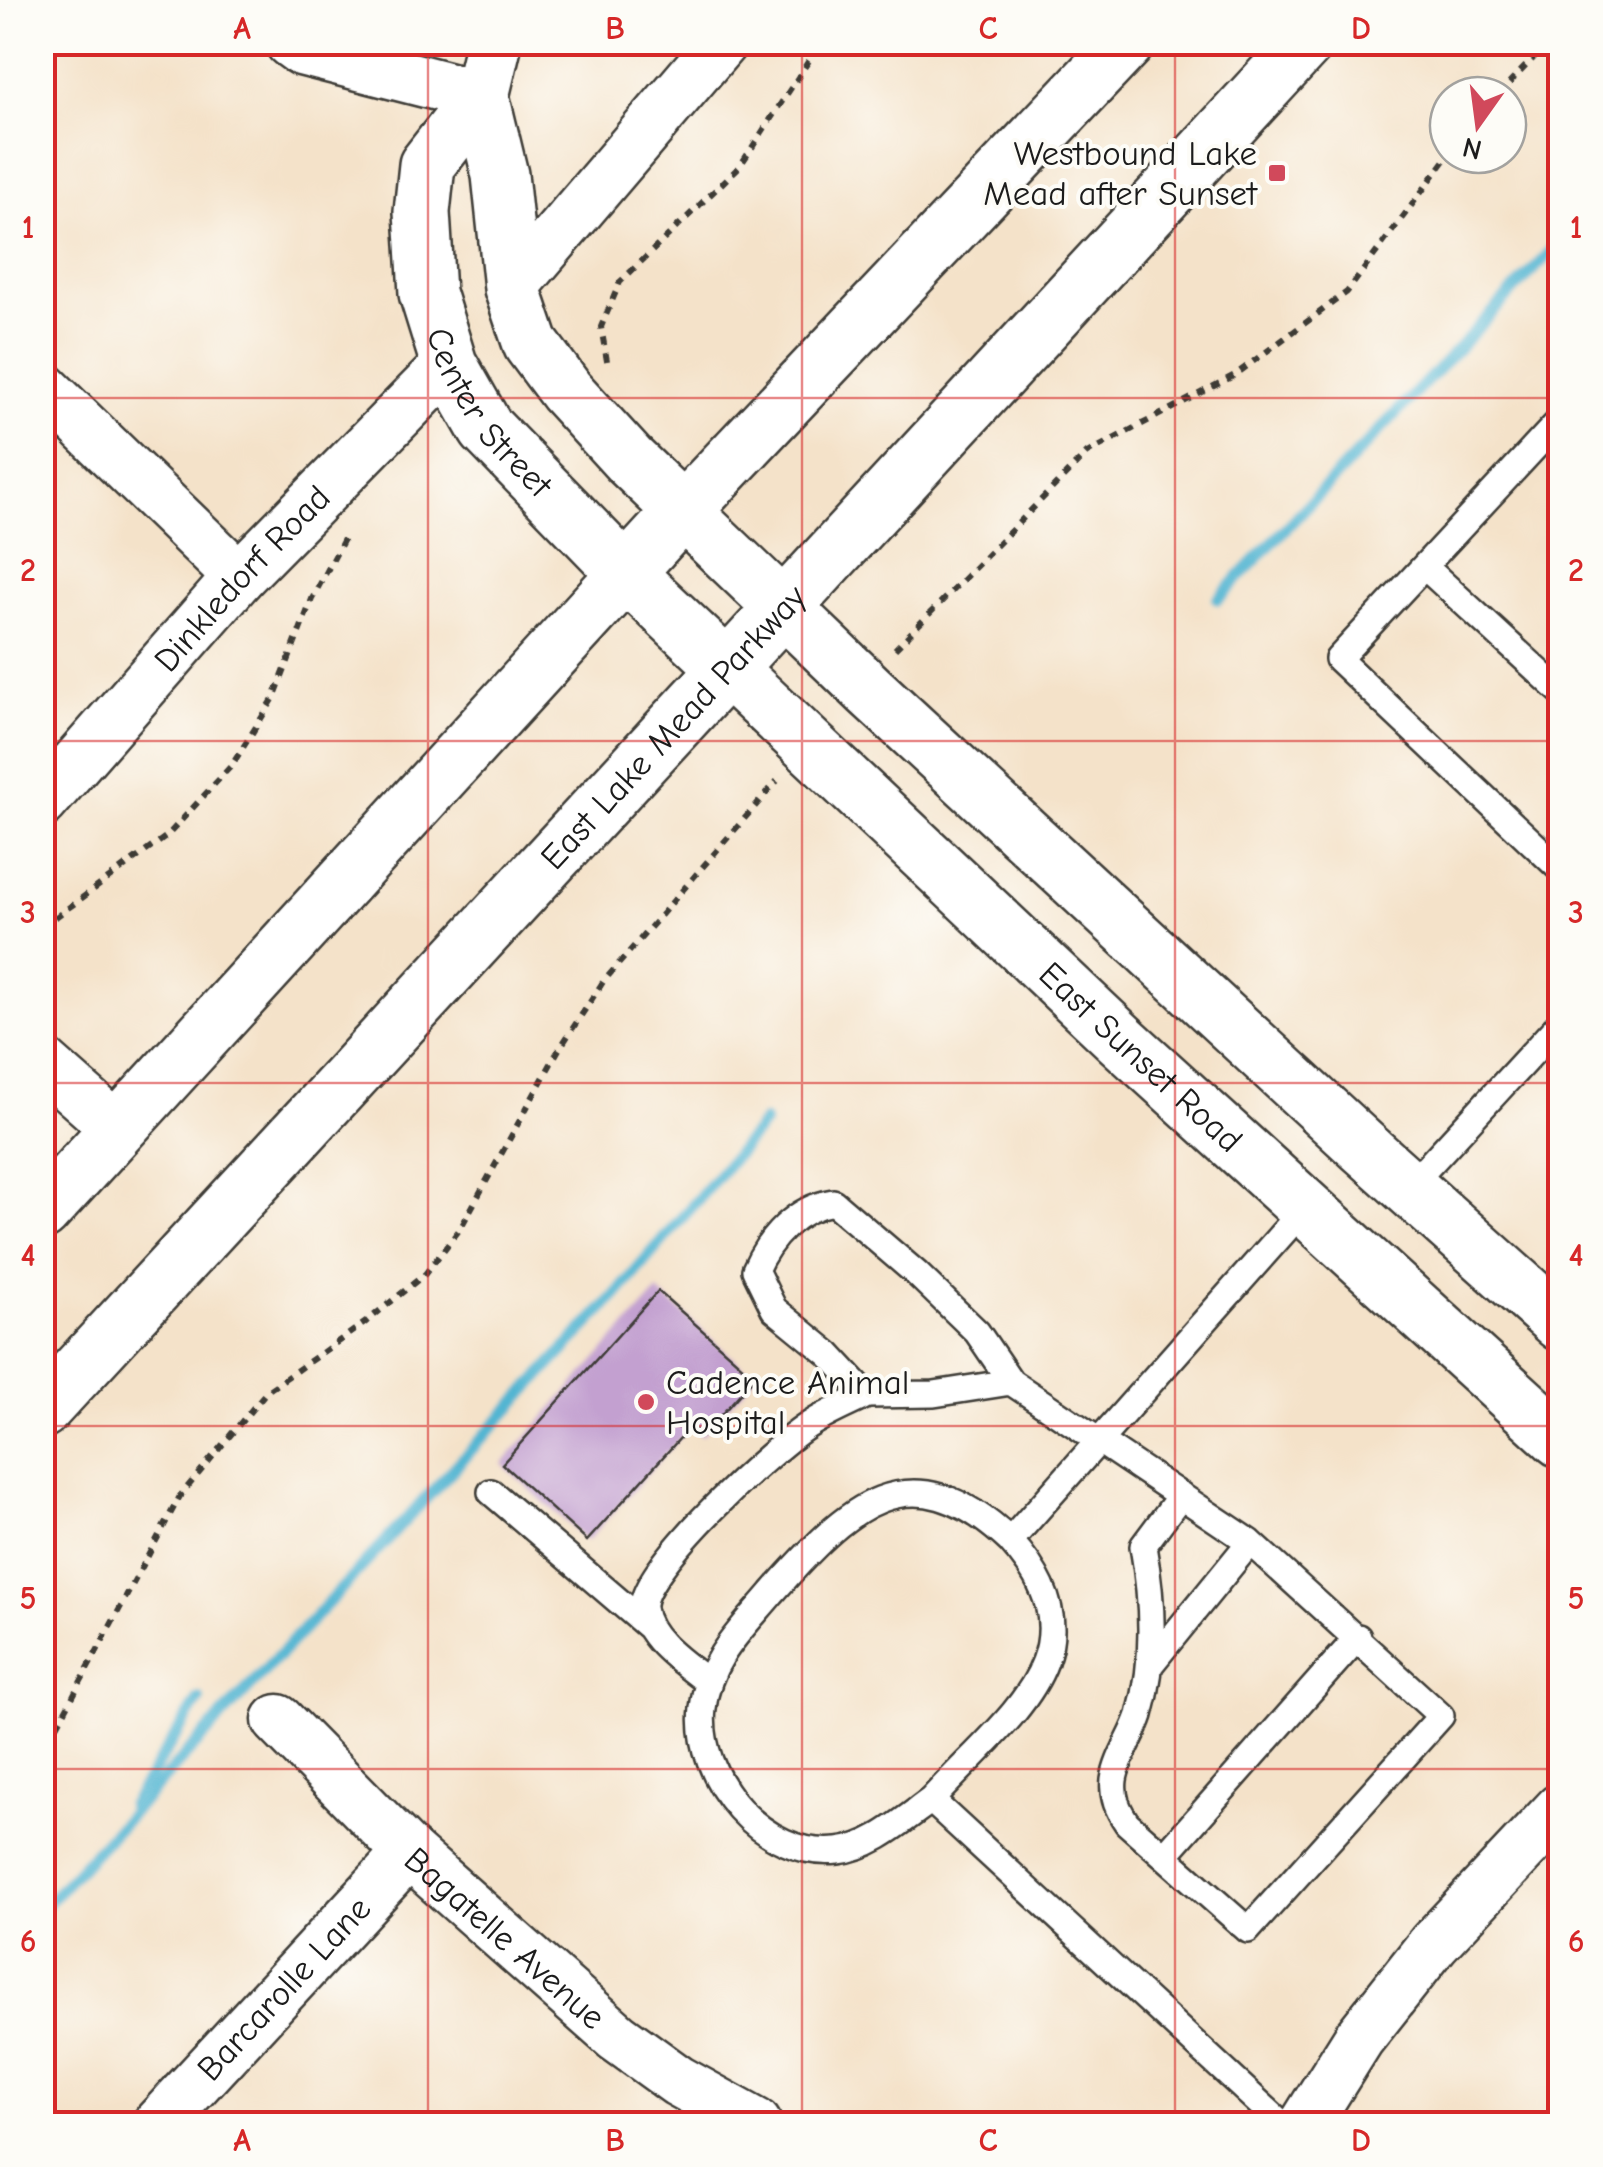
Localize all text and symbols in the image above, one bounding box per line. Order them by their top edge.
text: A [233,10,251,47]
text: B [605,10,625,47]
text: C [978,10,998,47]
text: D [1351,10,1371,47]
north arrow [1428,75,1528,175]
text: N [1459,131,1485,166]
place label: Westbound Lake Mead after Sunset [983,133,1258,214]
marker: Westbound Lake Mead after Sunset [1266,162,1288,184]
text: 1 [22,209,34,246]
text: 1 [1570,209,1582,246]
street label: Center Street [418,323,561,506]
street label: Dinkledorf Road [146,477,339,680]
text: 2 [20,552,36,589]
text: 2 [1568,552,1584,589]
street label: East Lake Mead Parkway [532,576,815,878]
text: 3 [20,894,36,931]
text: 3 [1568,894,1584,931]
street label: East Sunset Road [1030,954,1250,1161]
text: 4 [20,1237,36,1274]
text: 4 [1568,1237,1584,1274]
place label: Cadence Animal Hospital [666,1362,909,1443]
marker: Cadence Animal Hospital [635,1391,657,1413]
text: 5 [20,1580,37,1617]
text: 5 [1568,1580,1585,1617]
street label: Bagatelle Avenue [396,1839,614,2038]
street label: Barcarolle Lane [189,1888,379,2089]
text: 6 [20,1923,36,1960]
text: 6 [1568,1923,1584,1960]
text: A [233,2122,251,2159]
text: B [605,2122,625,2159]
text: C [978,2122,998,2159]
text: D [1351,2122,1371,2159]

